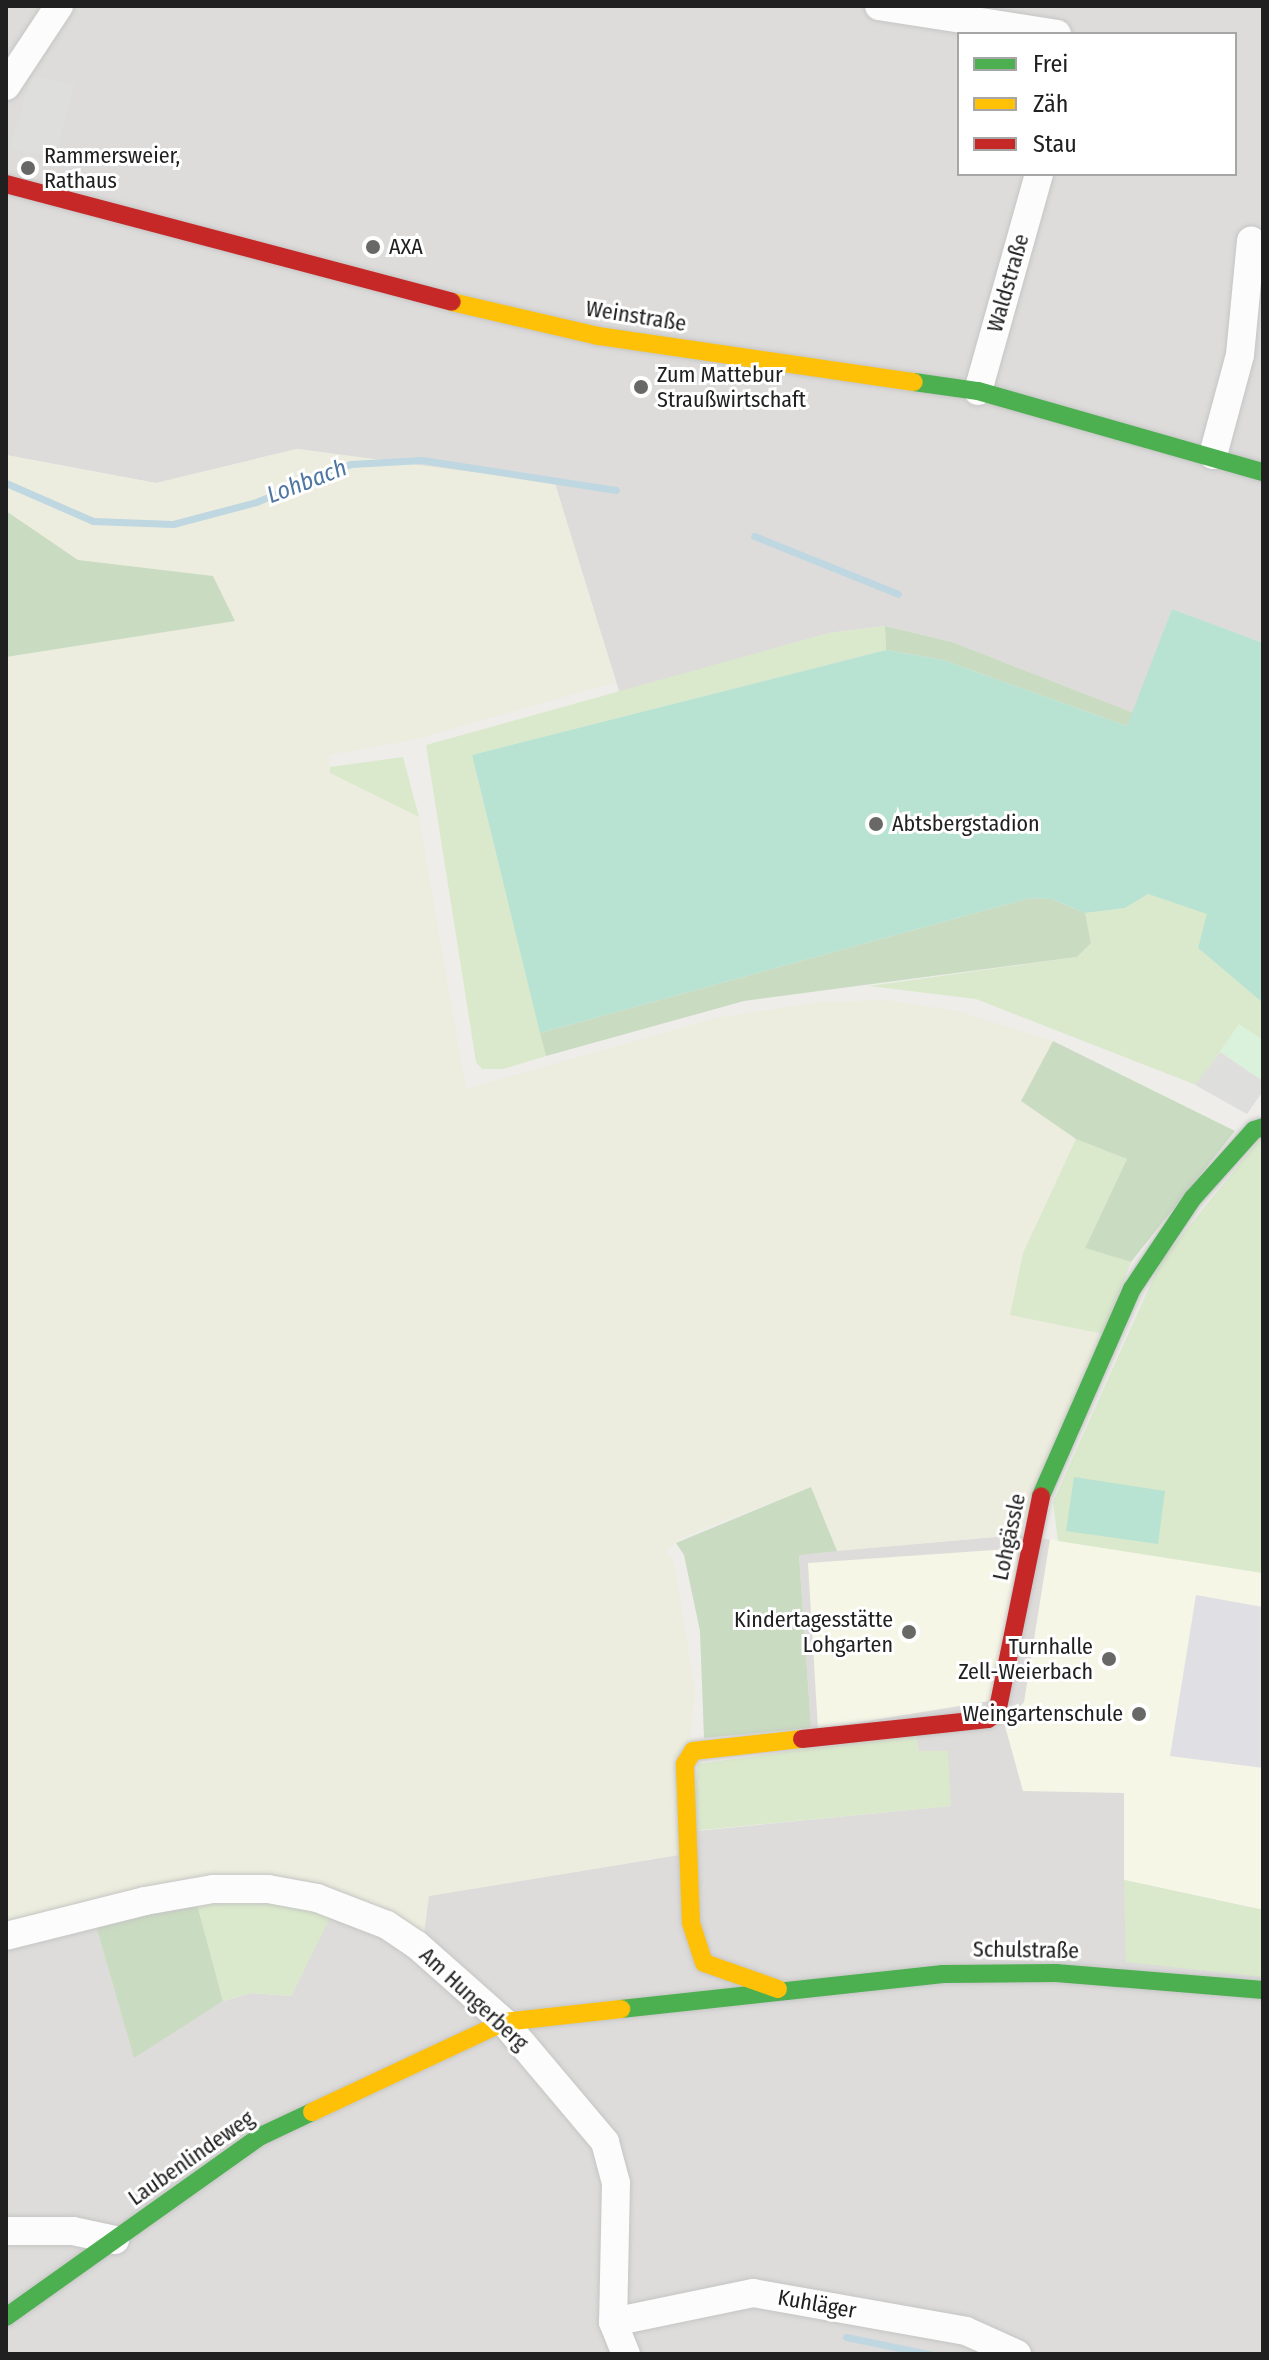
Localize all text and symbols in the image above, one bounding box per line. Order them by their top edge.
legend [957,32,1237,176]
text: Frei [1033,50,1068,78]
text: Zäh [1033,90,1068,118]
text: Stau [1033,130,1077,158]
place label: Rammersweier, Rathaus [44,142,180,194]
marker: Rammersweier, Rathaus [19,159,37,177]
street label: Waldstraße [981,231,1035,335]
place label: AXA [389,234,423,260]
marker: AXA [364,238,382,256]
street label: Weinstraße [584,295,688,337]
place label: Zum Mattebur Straußwirtschaft [657,361,806,412]
marker: Zum Mattebur Straußwirtschaft [632,378,650,396]
water label: Lohbach [263,454,351,510]
place label: Abtsbergstadion [892,811,1040,837]
marker: Abtsbergstadion [867,815,885,833]
street label: Lohgässle [987,1491,1031,1583]
place label: Kindertagesstätte Lohgarten [734,1606,893,1658]
marker: Kindertagesstätte Lohgarten [900,1623,918,1641]
place label: Turnhalle Zell-Weierbach [958,1633,1093,1684]
marker: Turnhalle Zell-Weierbach [1100,1650,1118,1668]
place label: Weingartenschule [963,1701,1123,1727]
marker: Weingartenschule [1130,1705,1148,1723]
street label: Schulstraße [973,1936,1079,1964]
street label: Am Hungerberg [414,1942,534,2056]
street label: Laubenlindeweg [123,2105,259,2211]
street label: Kuhläger [776,2284,858,2324]

